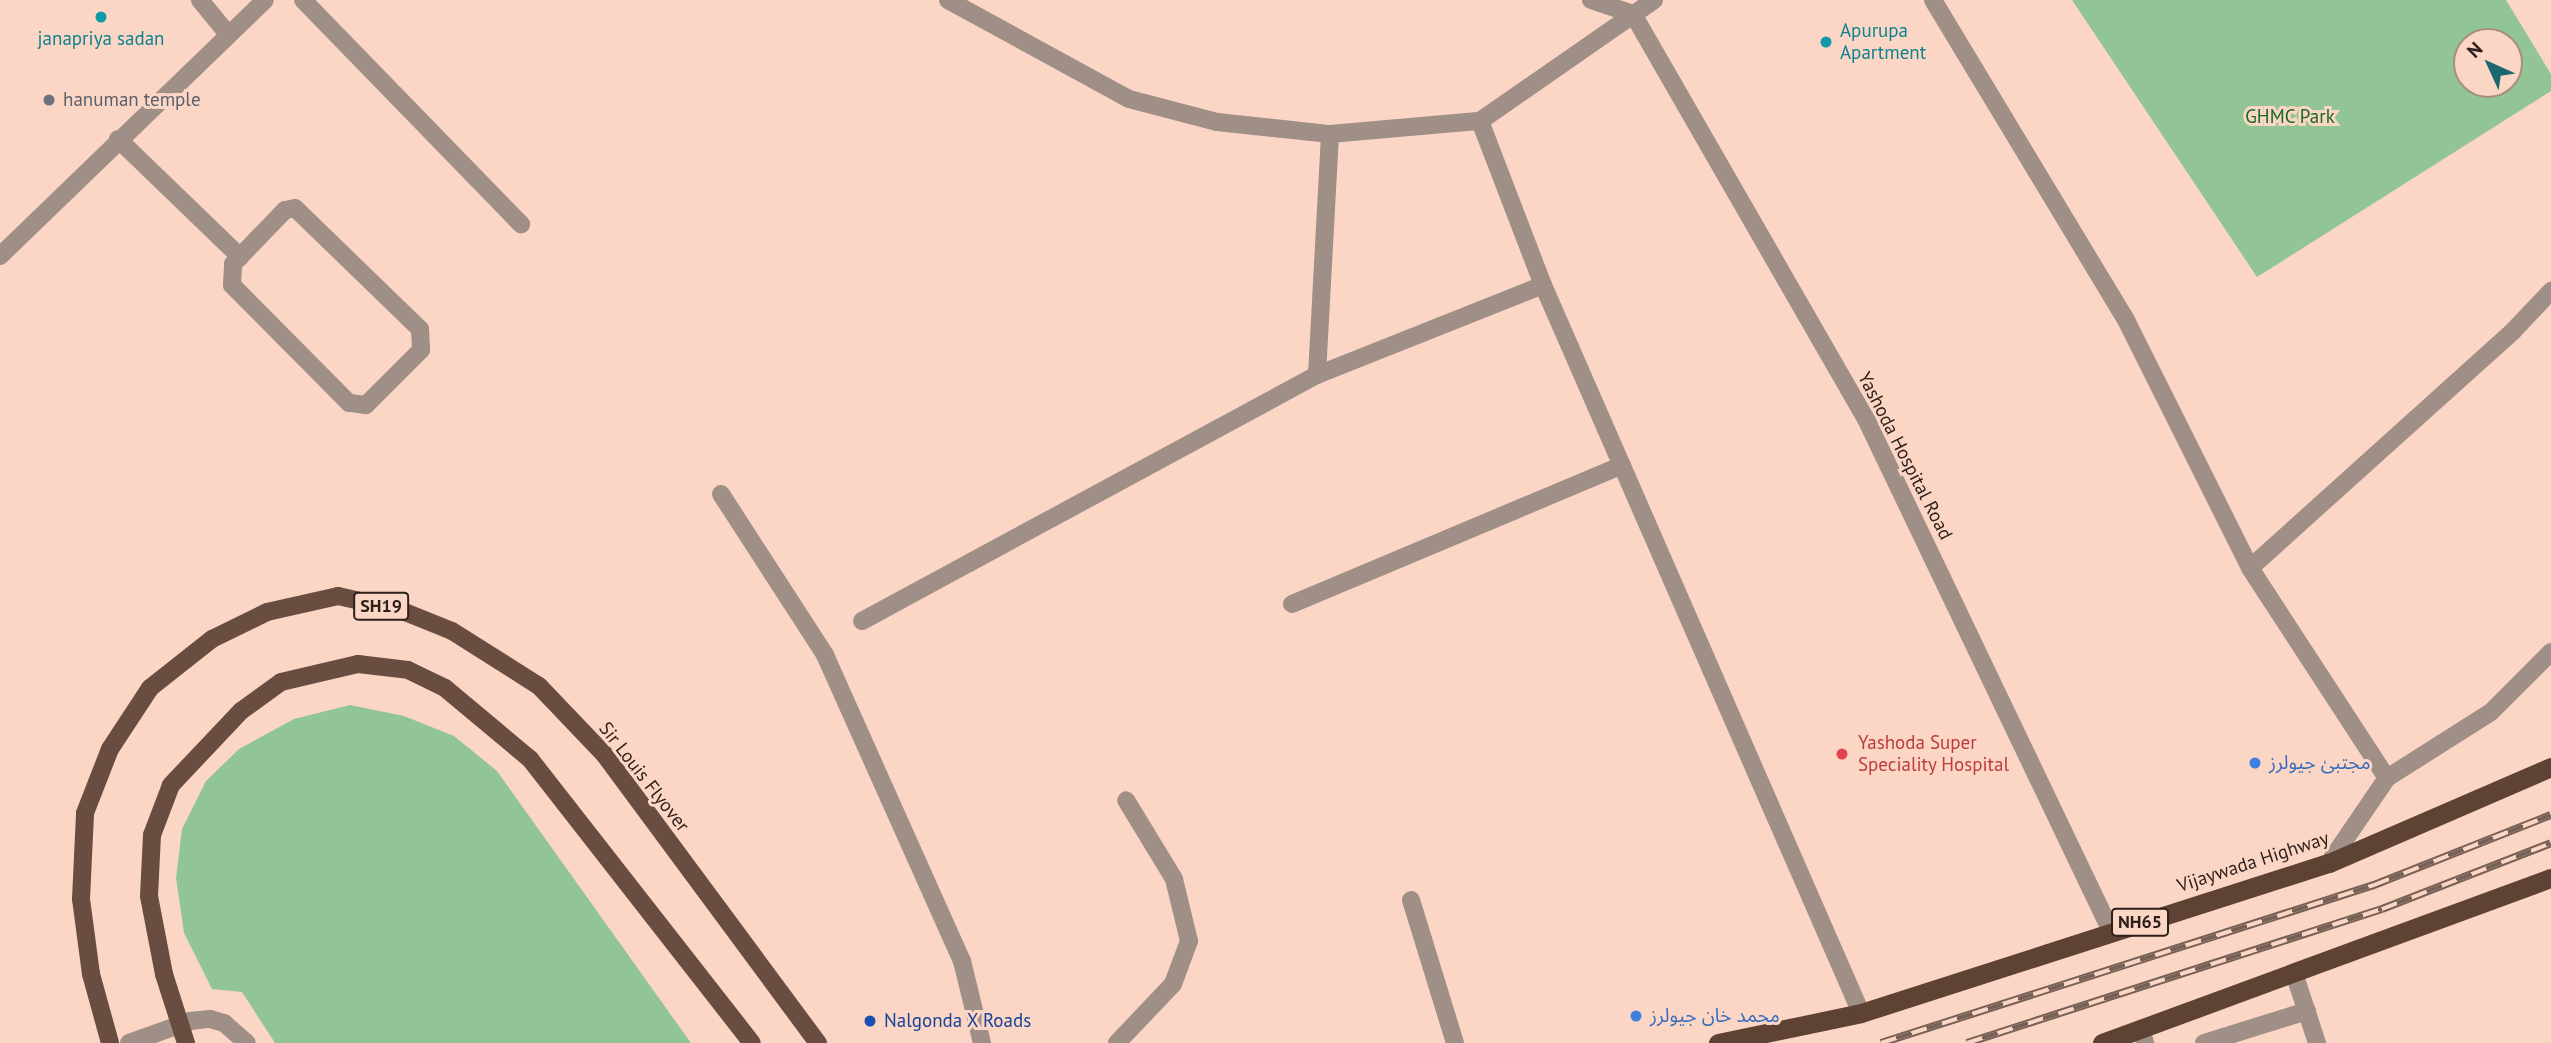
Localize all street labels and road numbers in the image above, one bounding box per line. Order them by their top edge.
street label: Yashoda Hospital Road [1853,368,1957,544]
road number: SH19 [353,592,409,620]
street label: Sir Louis Flyover [594,718,694,836]
street label: Vijaywada Highway [2174,827,2332,897]
road number: NH65 [2110,908,2170,937]

